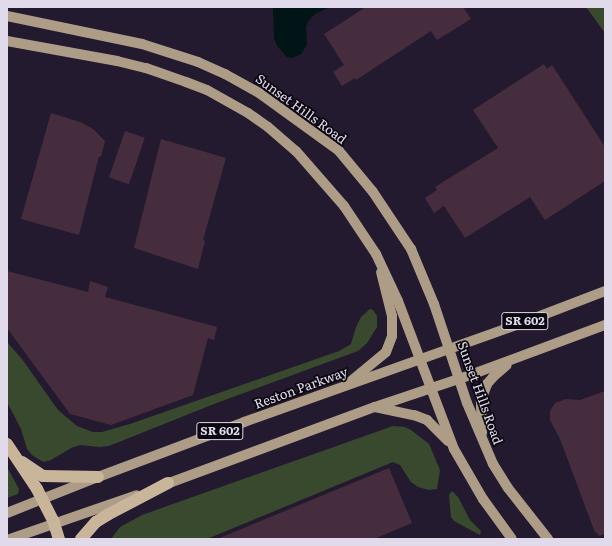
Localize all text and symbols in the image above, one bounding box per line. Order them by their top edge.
street label: Sunset Hills Road [252,71,350,147]
road number: SR 602 [501,311,549,331]
street label: Sunset Hills Road [454,339,506,447]
street label: Reston Parkway [252,364,350,412]
road number: SR 602 [196,421,244,441]

